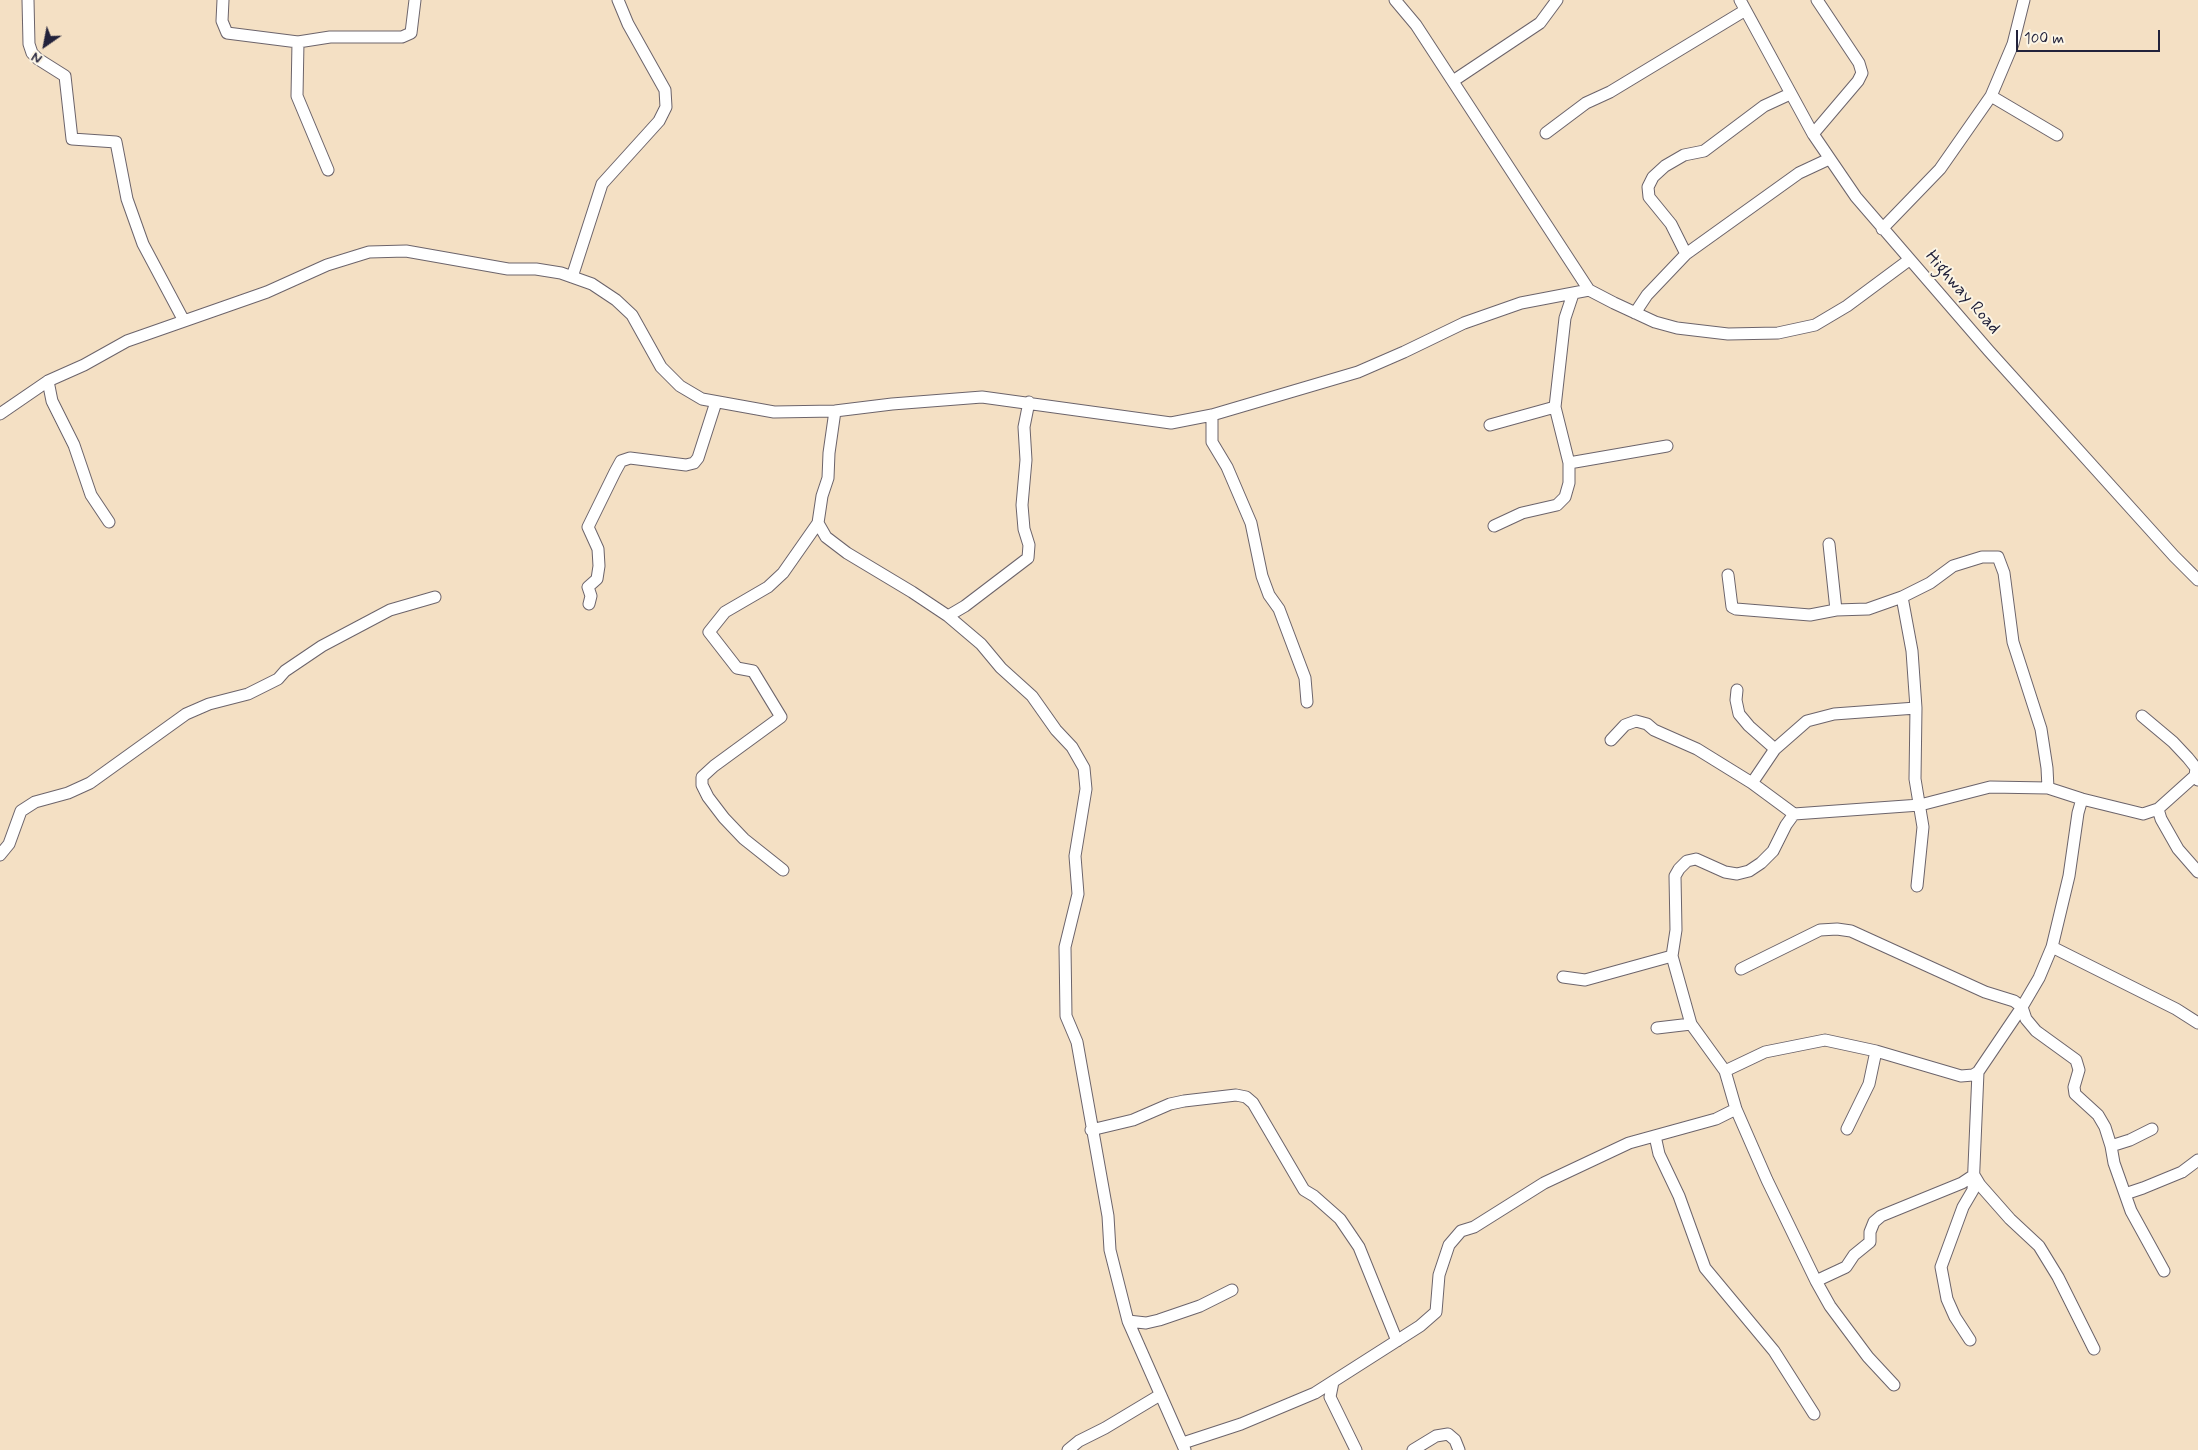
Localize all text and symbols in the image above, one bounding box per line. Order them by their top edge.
north arrow [20,20,70,70]
scale bar [2018,20,2162,52]
text: 100 m [2024,29,2064,49]
text: N [28,47,46,68]
street label: Highway Road [1920,247,2004,339]

